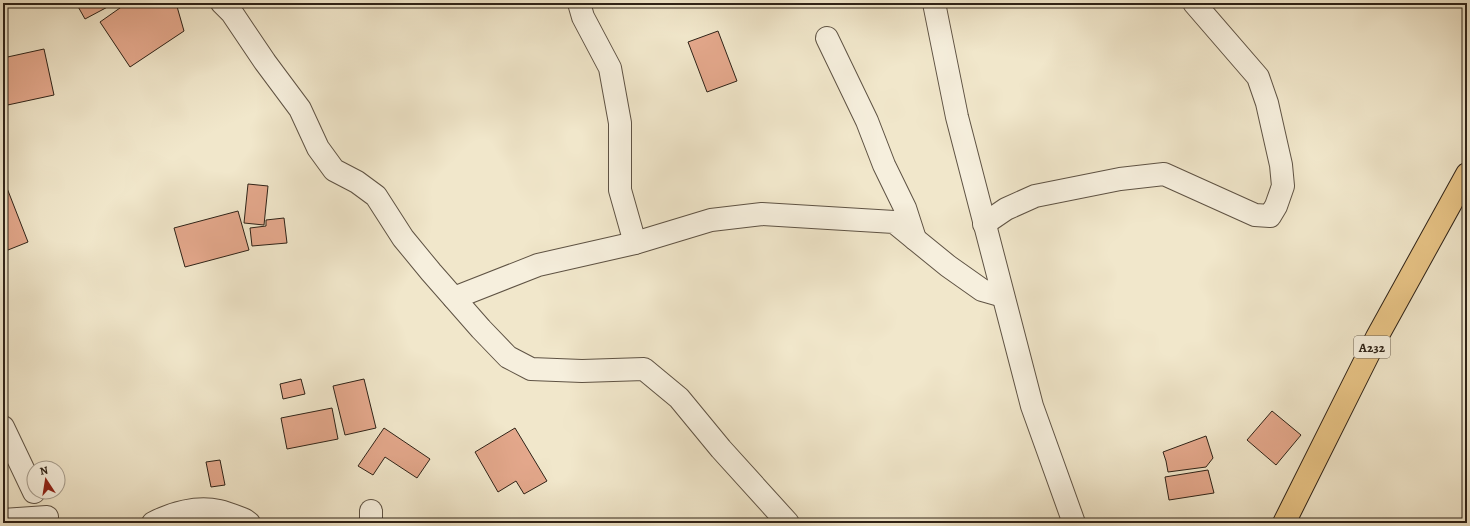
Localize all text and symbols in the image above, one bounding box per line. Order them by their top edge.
road number: A232 [1354,336,1390,358]
north arrow [26,460,66,500]
text: N [39,463,50,479]

